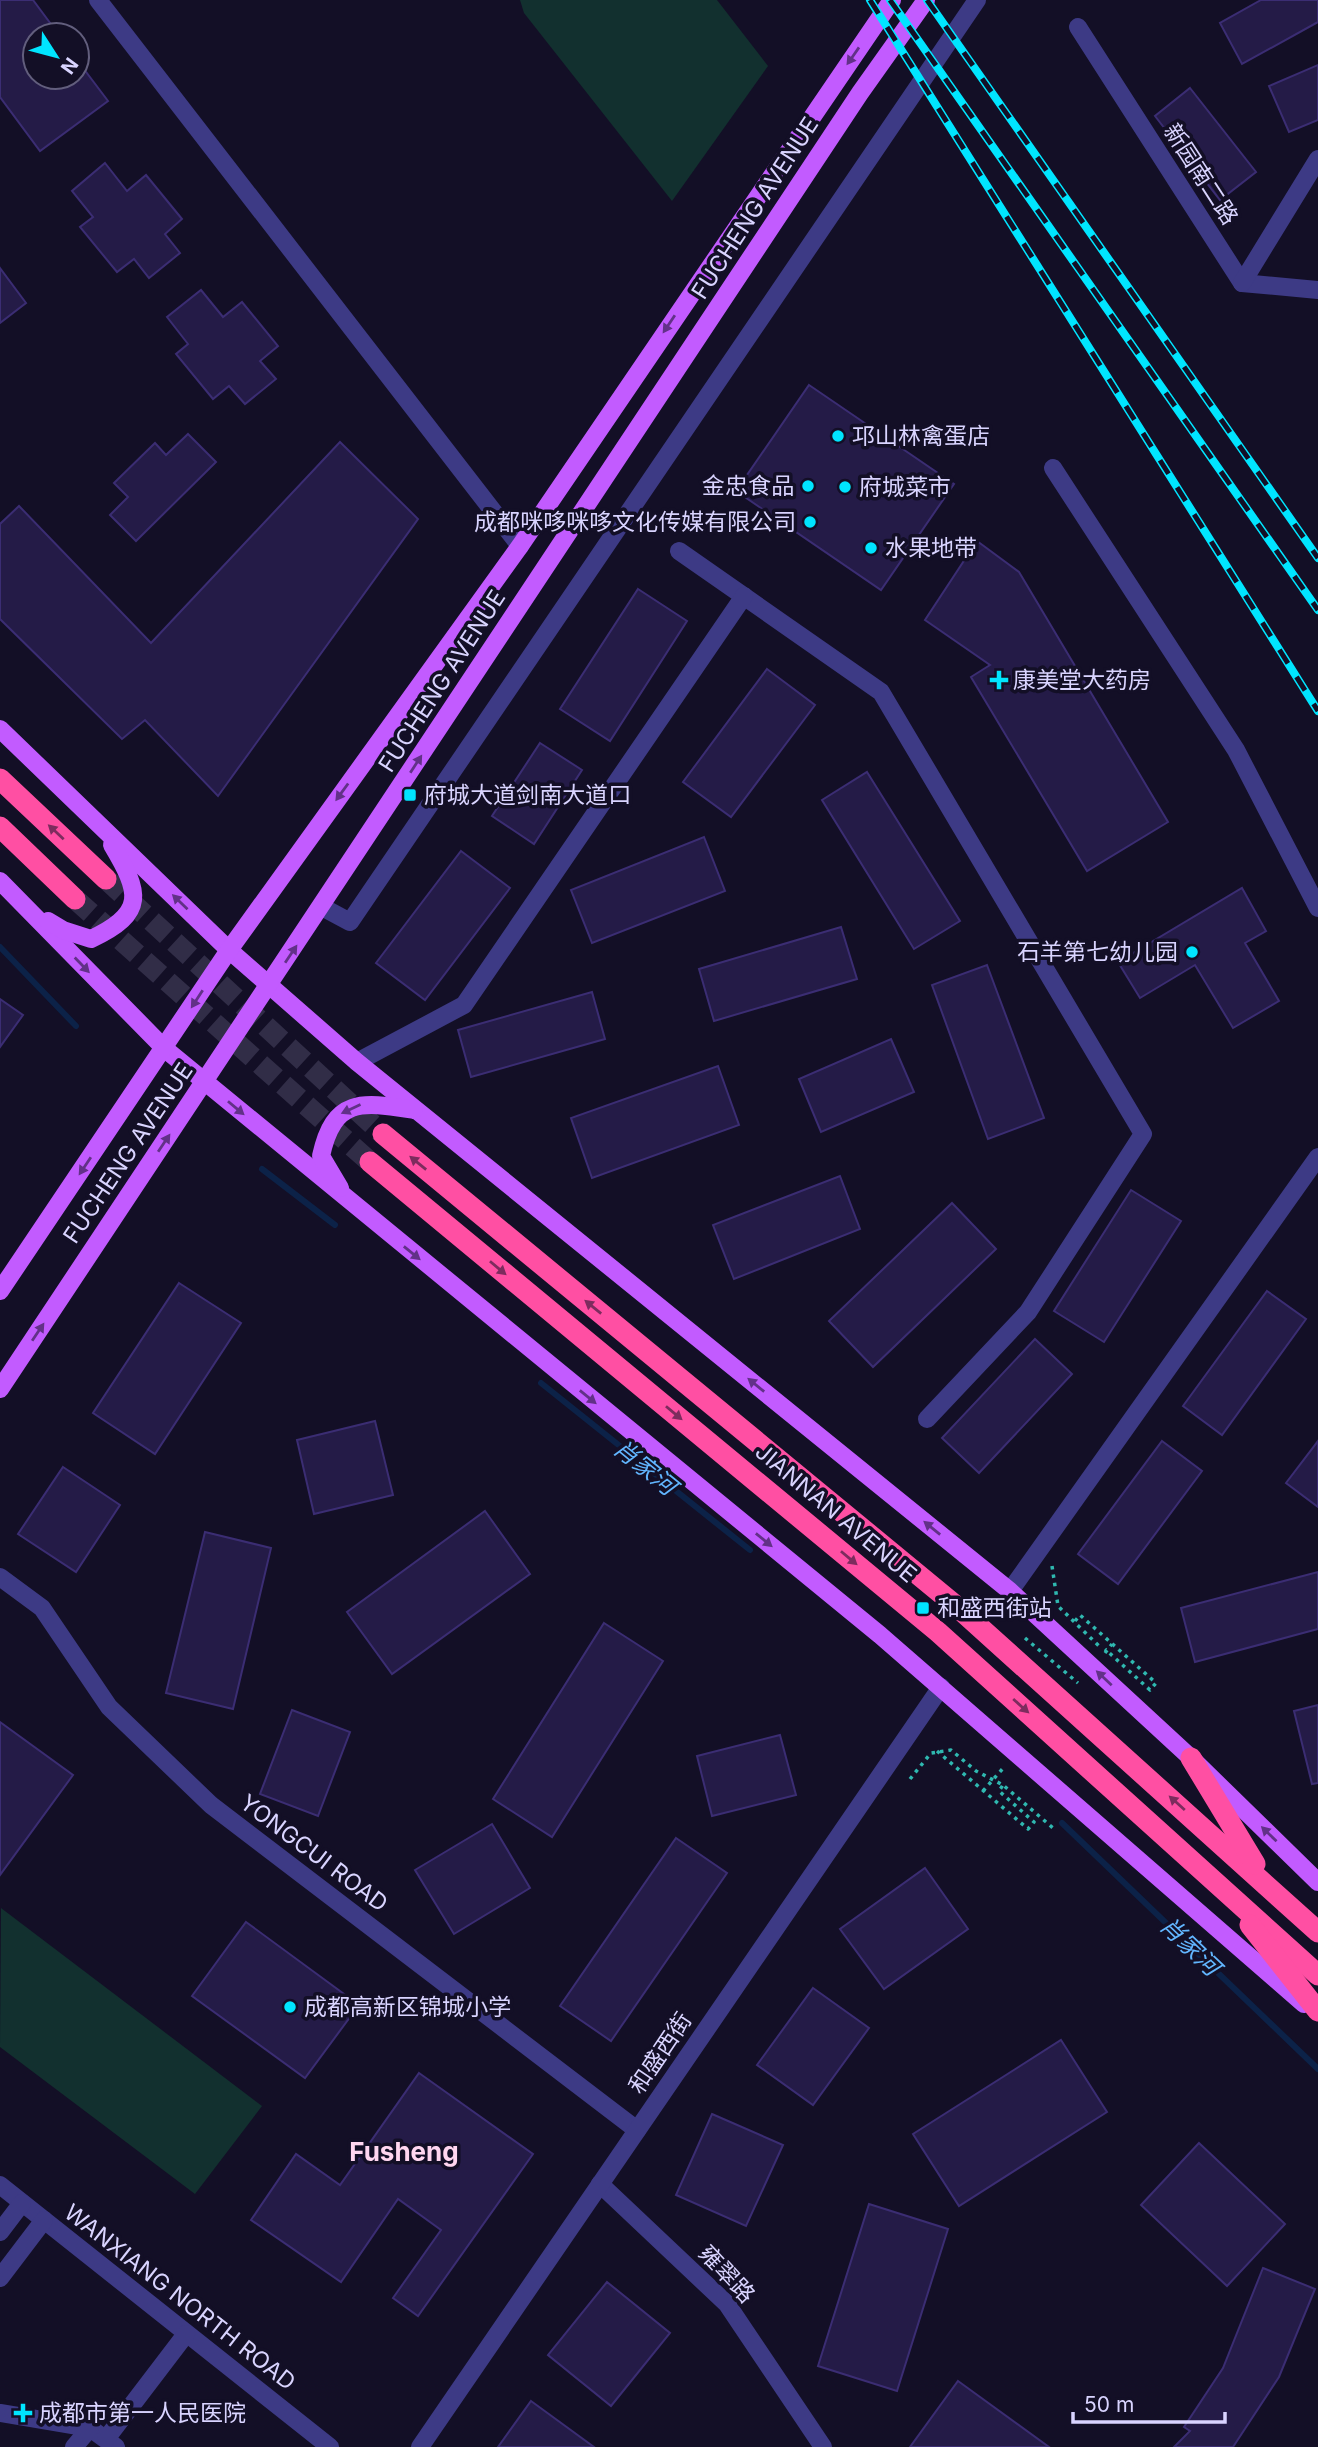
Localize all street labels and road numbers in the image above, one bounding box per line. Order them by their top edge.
street label: FUCHENG AVENUE [686,112,824,304]
street label: 新园南二路 [1158,118,1244,230]
street label: FUCHENG AVENUE [373,585,511,777]
street label: FUCHENG AVENUE [57,1057,199,1249]
street label: JIANNAN AVENUE [750,1437,922,1589]
street label: YONGCUI ROAD [235,1788,393,1918]
street label: 和盛西街 [623,2007,697,2099]
street label: WANXIANG NORTH ROAD [59,2198,301,2396]
street label: 雍翠路 [693,2239,761,2309]

